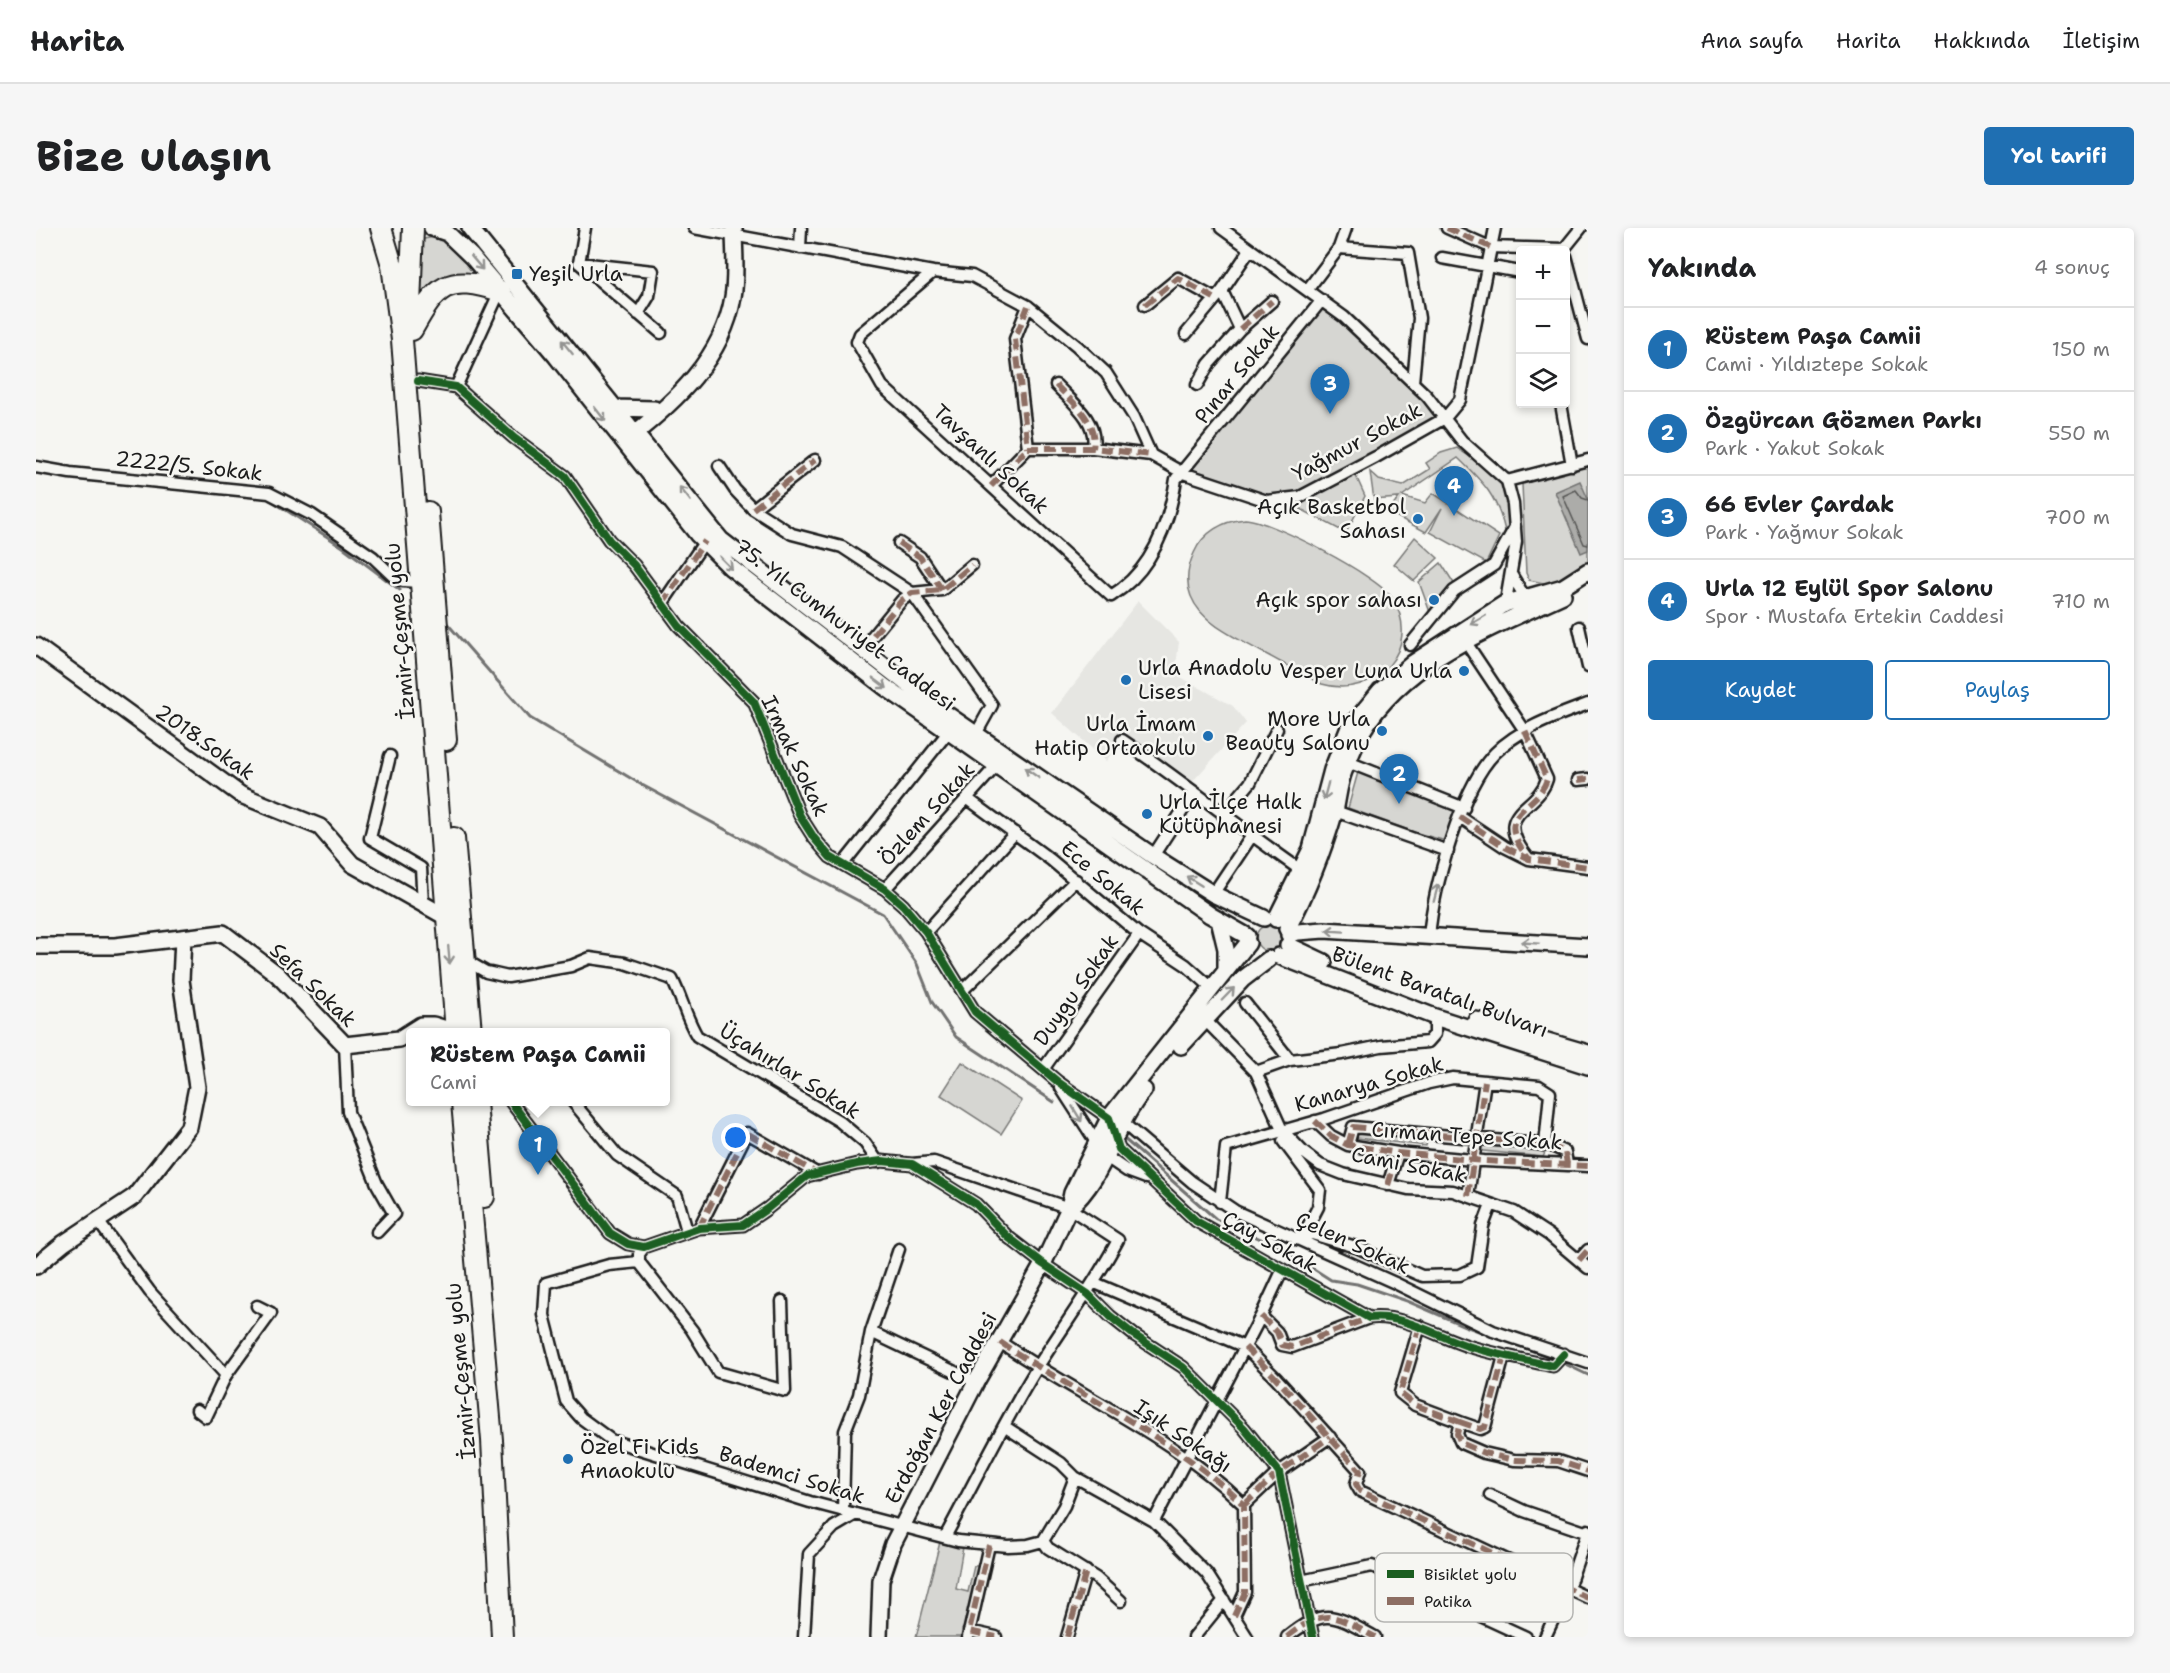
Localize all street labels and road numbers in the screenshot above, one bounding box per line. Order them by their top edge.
street label: Pınar Sokak [1188,318,1286,430]
street label: Yağmur Sokak [1287,396,1427,488]
street label: Tavşanlı Sokak [927,398,1055,520]
street label: 2222/5. Sokak [114,444,264,488]
street label: 75. Yıl Cumhuriyet Caddesi [729,533,961,717]
street label: İzmir-Çeşme yolu [378,541,422,721]
street label: Irmak Sokak [755,691,835,821]
street label: 2018.Sokak [150,697,260,787]
street label: Özlem Sokak [873,756,981,872]
street label: Ece Sokak [1055,834,1151,922]
street label: Duygu Sokak [1027,929,1125,1051]
street label: Sefa Sokak [264,937,362,1033]
street label: Bülent Baratalı Bulvarı [1328,940,1552,1044]
street label: Üçahırlar Sokak [714,1016,866,1126]
street label: Kanarya Sokak [1291,1049,1447,1119]
street label: Cırman Tepe Sokak [1370,1115,1564,1157]
street label: Cami Sokak [1349,1140,1469,1190]
street label: Çay Sokak [1217,1204,1323,1280]
street label: Çelen Sokak [1291,1205,1415,1281]
street label: İzmir-Çeşme yolu [439,1281,483,1461]
street label: Erdoğan Ker Caddesi [878,1307,1004,1509]
street label: Işık Sokağı [1128,1393,1238,1479]
street label: Bademci Sokak [715,1439,869,1511]

